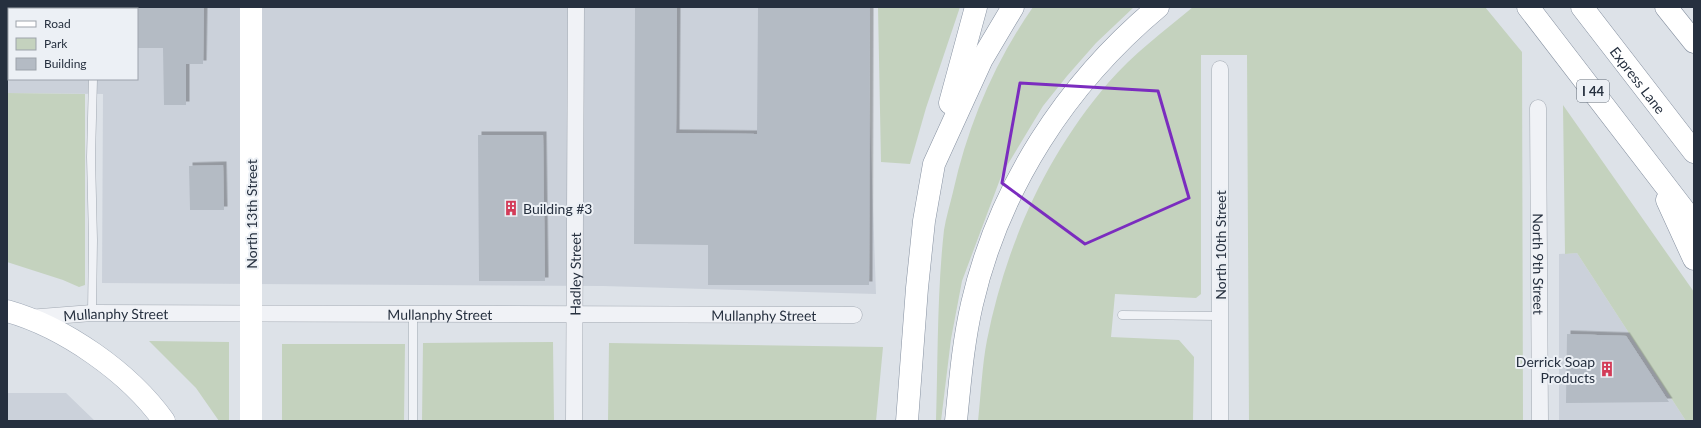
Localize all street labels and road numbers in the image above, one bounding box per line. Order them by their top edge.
street label: Express Lane [1607,43,1669,117]
road number: I 44 [1577,80,1609,102]
street label: North 13th Street [243,159,260,269]
street label: North 10th Street [1212,190,1229,300]
street label: North 9th Street [1530,213,1548,315]
street label: Hadley Street [566,232,583,316]
street label: Mullanphy Street [63,304,168,324]
street label: Mullanphy Street [387,305,492,323]
street label: Mullanphy Street [711,306,816,323]

